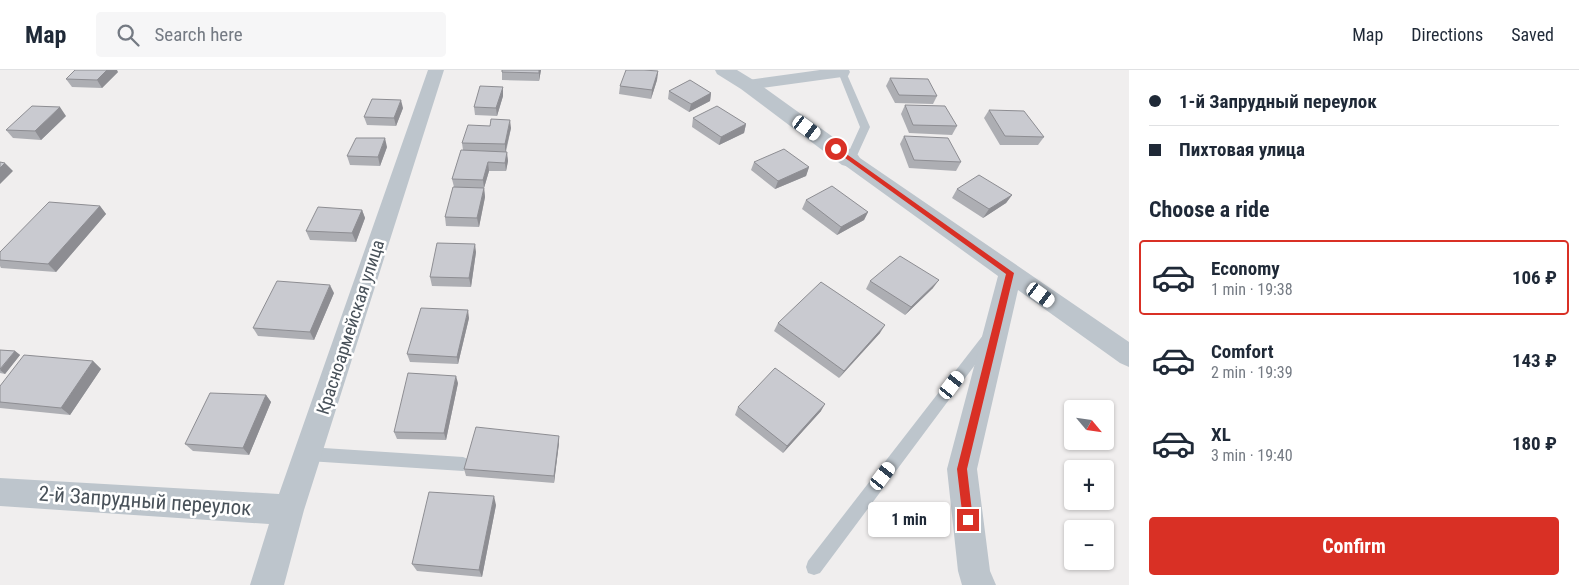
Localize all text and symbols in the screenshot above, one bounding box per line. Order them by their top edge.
search box [96,12,446,57]
text: Map [25,21,66,49]
icon: search [114,21,142,49]
text: Search here [154,23,243,46]
text: Map [1352,24,1383,45]
text: Directions [1411,24,1483,45]
text: Saved [1511,24,1554,45]
text: 1-й Запрудный переулок [1179,90,1377,113]
car [790,113,823,143]
route start [825,138,847,160]
text: Пихтовая улица [1179,138,1305,161]
text: Choose a ride [1149,197,1270,222]
street label: Красноармейская улица [312,237,388,417]
icon: car [1151,255,1196,300]
text: Economy [1211,257,1280,280]
text: 106 ₽ [1512,266,1557,289]
car [1024,280,1057,310]
text: 1 min · 19:38 [1211,280,1293,299]
icon: car [1151,338,1196,383]
text: Comfort [1211,340,1274,363]
text: 143 ₽ [1512,349,1557,372]
text: 2 min · 19:39 [1211,363,1293,382]
car [936,369,967,401]
north arrow [1064,400,1114,450]
map controls [1064,400,1114,570]
icon: car [1151,421,1196,466]
text: XL [1211,423,1231,446]
text: 180 ₽ [1512,432,1557,455]
text: 3 min · 19:40 [1211,446,1293,465]
car [867,460,898,492]
button: + [1064,460,1114,510]
street label: 2-й Запрудный переулок [38,482,252,520]
callout: 1 min [868,502,950,538]
route end [957,509,979,531]
text: 1 min [891,510,927,529]
button: Confirm [1149,517,1559,575]
button: − [1064,520,1114,570]

